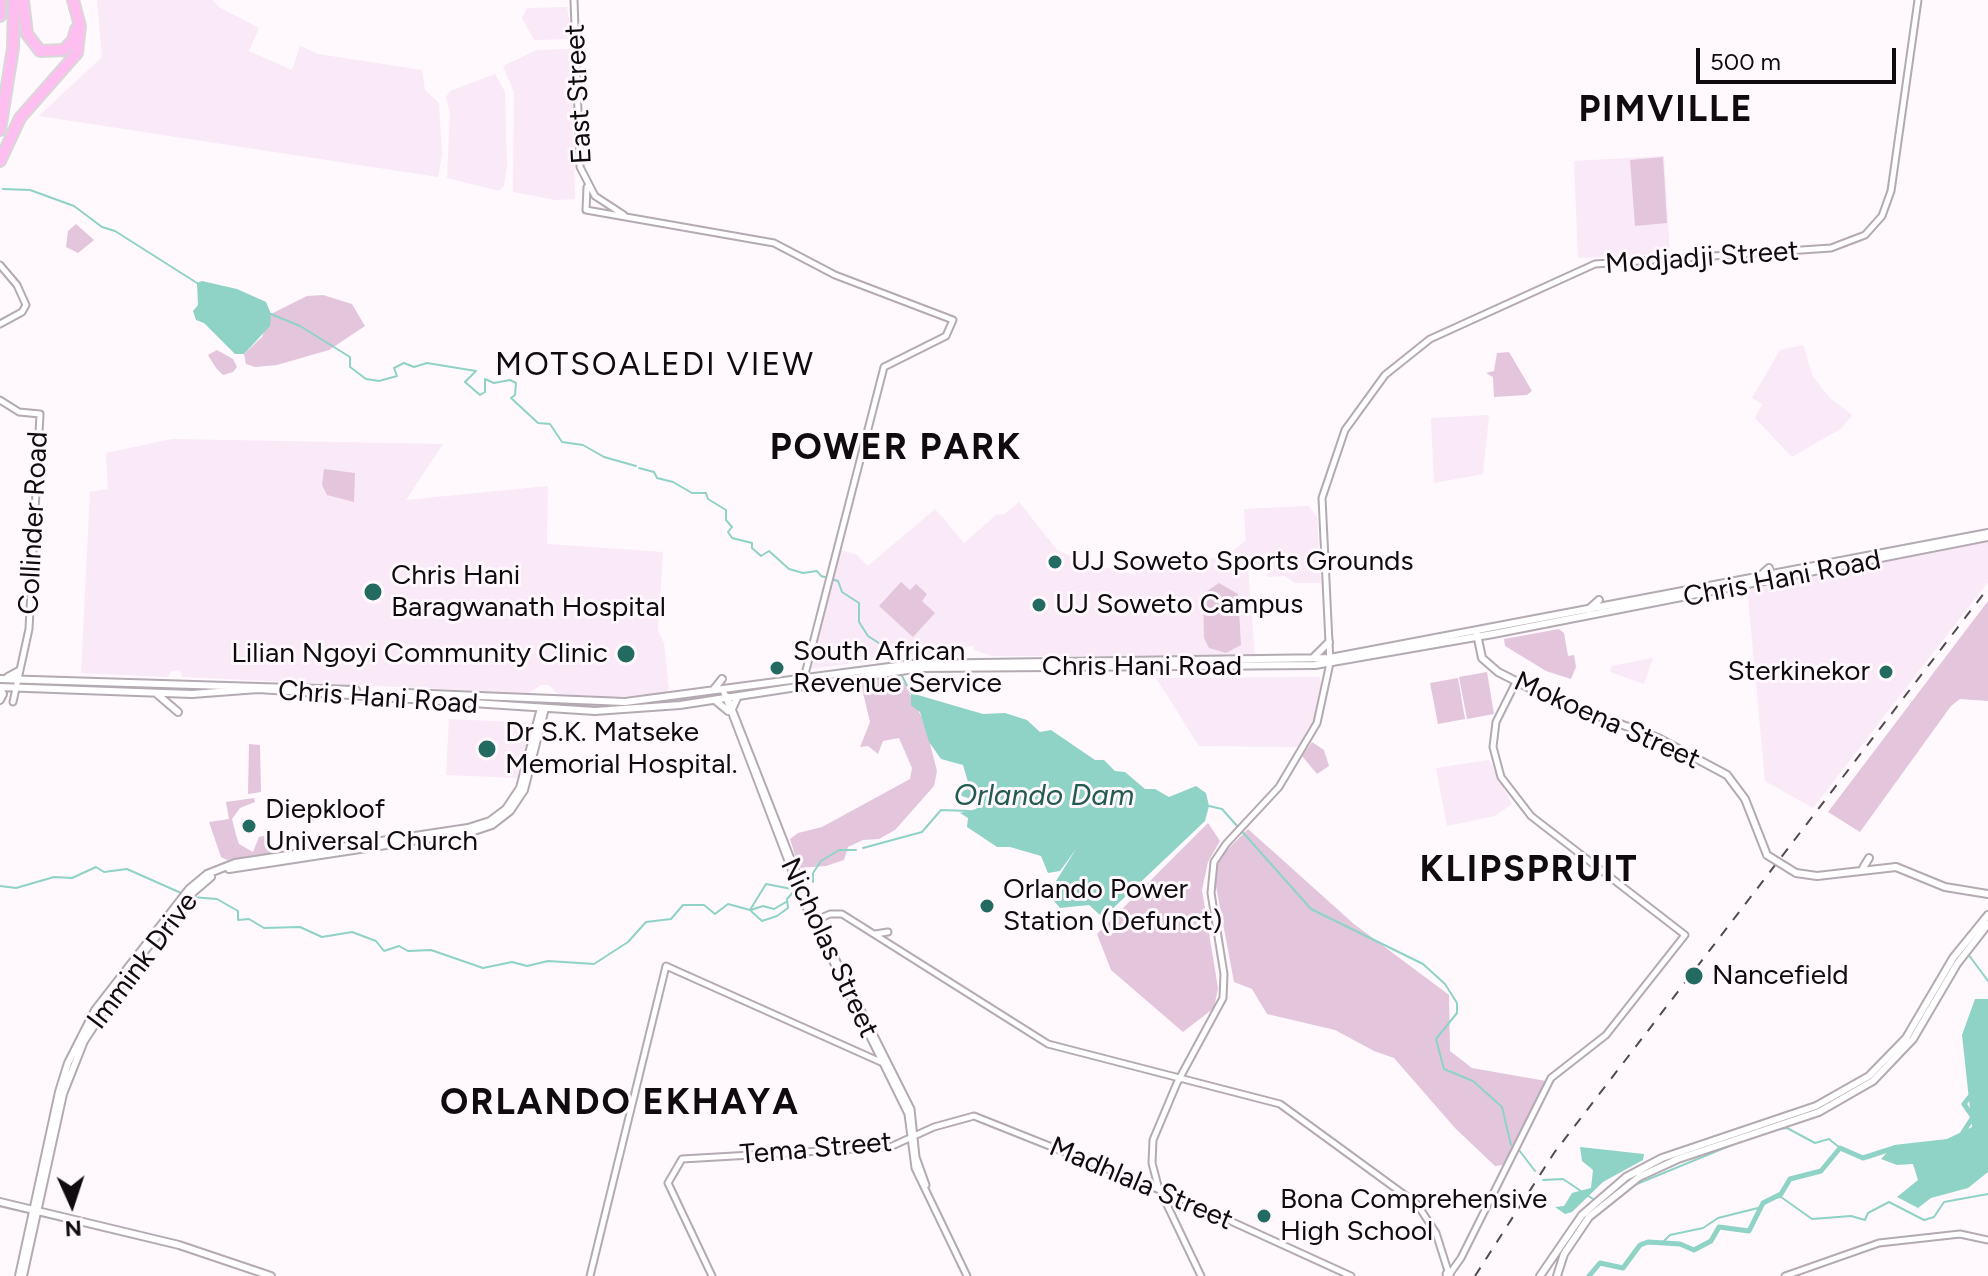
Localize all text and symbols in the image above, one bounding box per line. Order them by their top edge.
street label: East Street [559,23,599,165]
scale bar [1700,32,1900,82]
text: 500 m [1710,47,1781,76]
district label: PIMVILLE [1578,88,1754,132]
street label: Modjadji Street [1604,234,1800,282]
district label: MOTSOALEDI VIEW [495,347,815,385]
district label: POWER PARK [770,426,1022,470]
street label: Collinder Road [12,431,56,615]
street label: Chris Hani Road [1680,543,1884,615]
place label: UJ Soweto Sports Grounds [1071,545,1413,579]
marker: UJ Soweto Sports Grounds [1046,553,1064,571]
place label: Chris Hani Baragwanath Hospital [391,559,666,625]
marker: Chris Hani Baragwanath Hospital [362,581,384,603]
place label: UJ Soweto Campus [1055,588,1303,622]
marker: UJ Soweto Campus [1030,596,1048,614]
place label: South African Revenue Service [793,635,1002,701]
place label: Lilian Ngoyi Community Clinic [231,637,608,671]
marker: Lilian Ngoyi Community Clinic [615,643,637,665]
street label: Chris Hani Road [1042,650,1242,684]
place label: Sterkinekor [1728,655,1870,689]
marker: South African Revenue Service [768,659,786,677]
marker: Sterkinekor [1877,663,1895,681]
street label: Mokoena Street [1509,665,1705,777]
street label: Chris Hani Road [277,674,479,722]
place label: Dr S.K. Matseke Memorial Hospital. [505,716,737,782]
marker: Dr S.K. Matseke Memorial Hospital. [476,738,498,760]
water label: Orlando Dam [954,778,1134,814]
place label: Diepkloof Universal Church [265,793,478,859]
marker: Diepkloof Universal Church [240,817,258,835]
district label: KLIPSPRUIT [1420,848,1638,892]
street label: Nicholas Street [773,853,885,1043]
place label: Orlando Power Station (Defunct) [1003,873,1222,939]
street label: Immink Drive [81,886,205,1036]
marker: Orlando Power Station (Defunct) [978,897,996,915]
place label: Nancefield [1712,959,1849,993]
marker: Nancefield [1683,965,1705,987]
district label: ORLANDO EKHAYA [440,1081,800,1125]
street label: Tema Street [739,1126,893,1172]
street label: Madhlala Street [1044,1130,1238,1238]
north arrow [32,1164,112,1244]
place label: Bona Comprehensive High School [1280,1183,1547,1249]
marker: Bona Comprehensive High School [1255,1207,1273,1225]
text: N [64,1215,82,1242]

